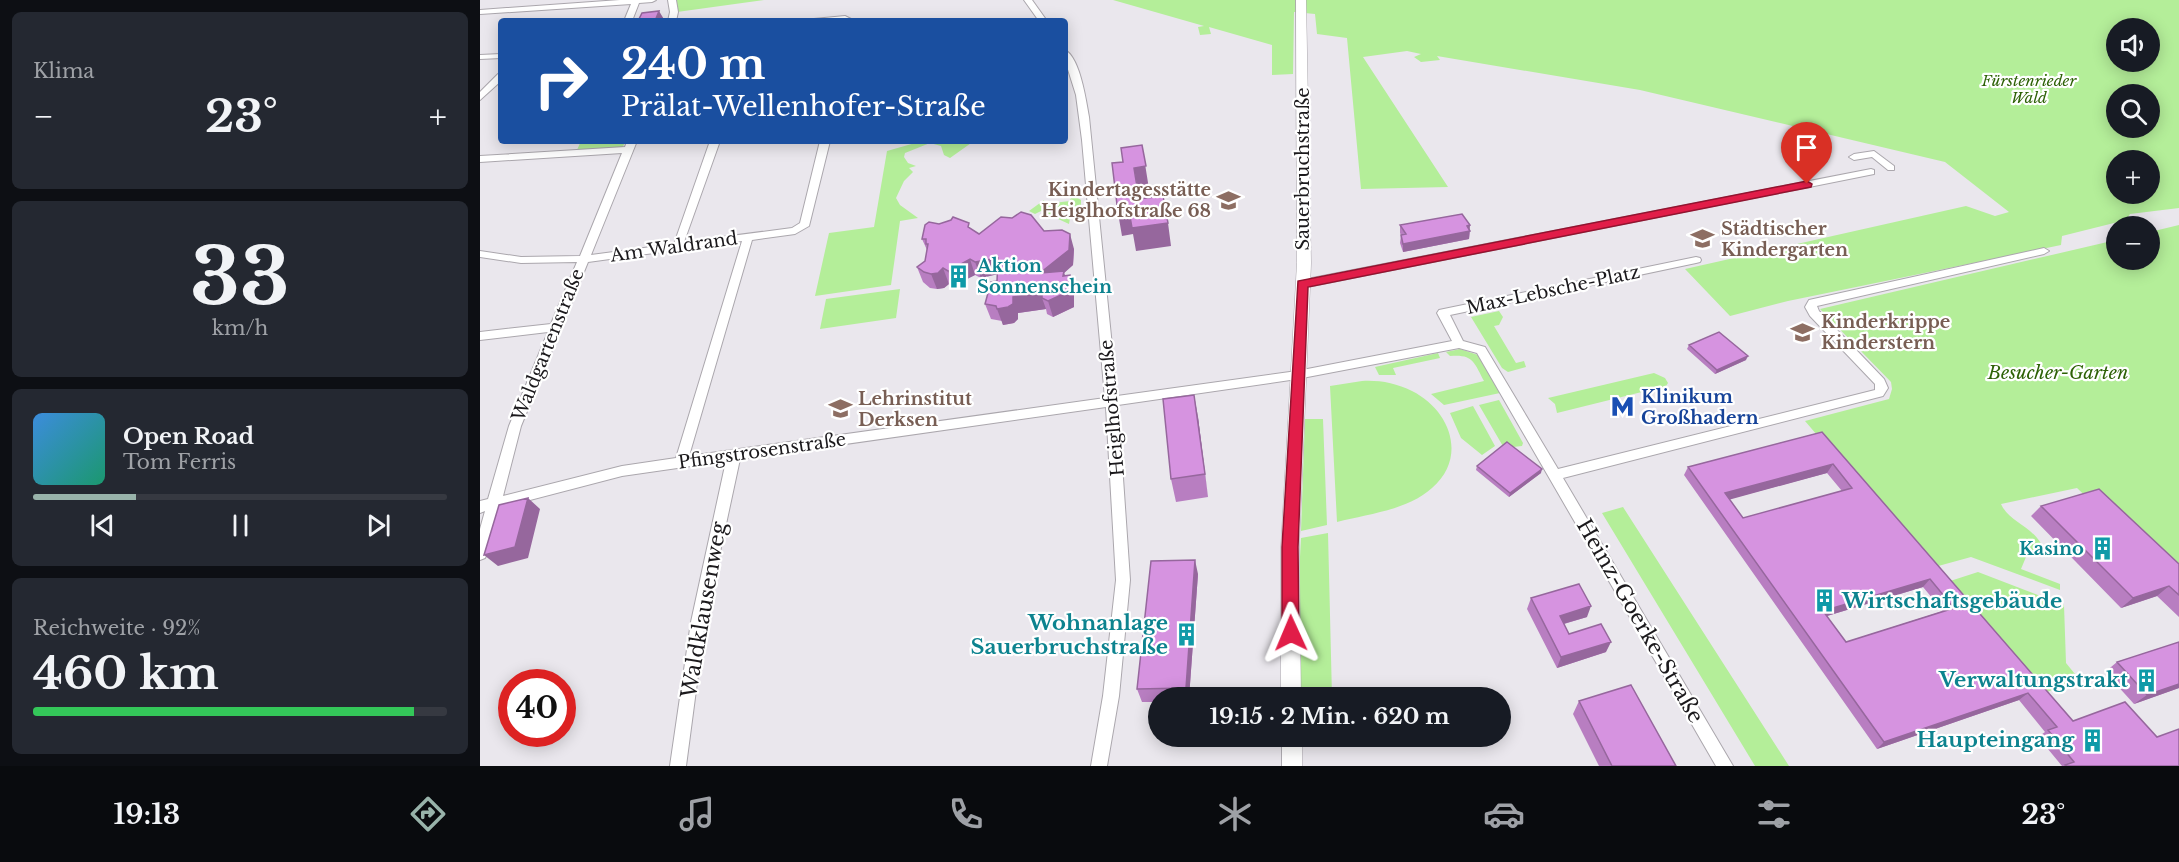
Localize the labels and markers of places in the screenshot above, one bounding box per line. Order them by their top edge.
pin [1781,122,1832,184]
place label: Kindertagesstätte Heiglhofstraße 68 [1041,179,1211,222]
school or university icon: Kindertagesstätte Heiglhofstraße 68 [1216,187,1242,213]
place label: Städtischer Kindergarten [1721,218,1848,261]
school or university icon: Städtischer Kindergarten [1690,226,1716,252]
place label: Aktion Sonnenschein [976,255,1112,298]
building icon: Aktion Sonnenschein [946,263,972,289]
place label: Kinderkrippe Kinderstern [1821,311,1950,354]
school or university icon: Kinderkrippe Kinderstern [1790,319,1816,345]
place label: Klinikum Großhadern [1641,386,1759,429]
place label: Lehrinstitut Derksen [858,388,972,431]
metro station icon: Klinikum Großhadern [1610,394,1636,420]
school or university icon: Lehrinstitut Derksen [827,396,853,422]
building icon: Kasino [2089,536,2115,562]
place label: Kasino [2019,538,2084,560]
building icon: Wirtschaftsgebäude [1811,588,1837,614]
place label: Wirtschaftsgebäude [1841,588,2062,614]
place label: Wohnanlage Sauerbruchstraße [971,610,1168,660]
building icon: Wohnanlage Sauerbruchstraße [1173,622,1199,648]
place label: Verwaltungstrakt [1938,667,2128,693]
building icon: Verwaltungstrakt [2133,667,2159,693]
place label: Haupteingang [1916,727,2075,753]
building icon: Haupteingang [2079,727,2105,753]

